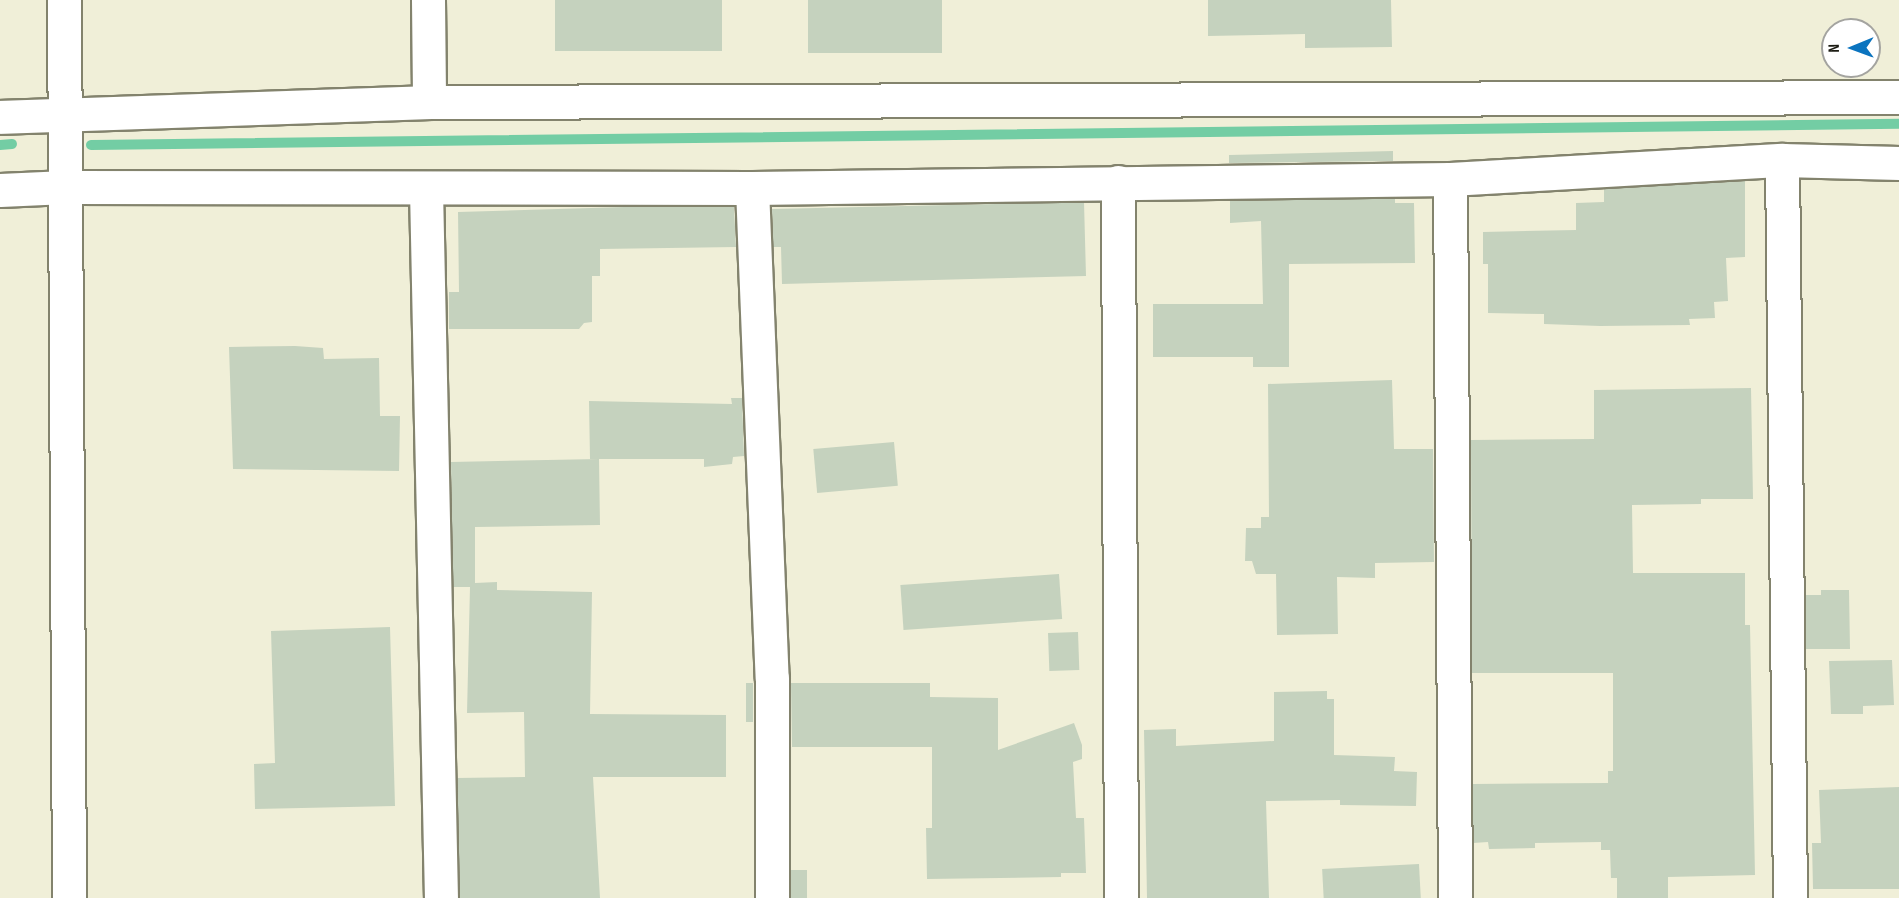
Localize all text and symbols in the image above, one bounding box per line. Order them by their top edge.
north arrow [1821,18,1881,78]
text: N [1825,44,1844,53]

